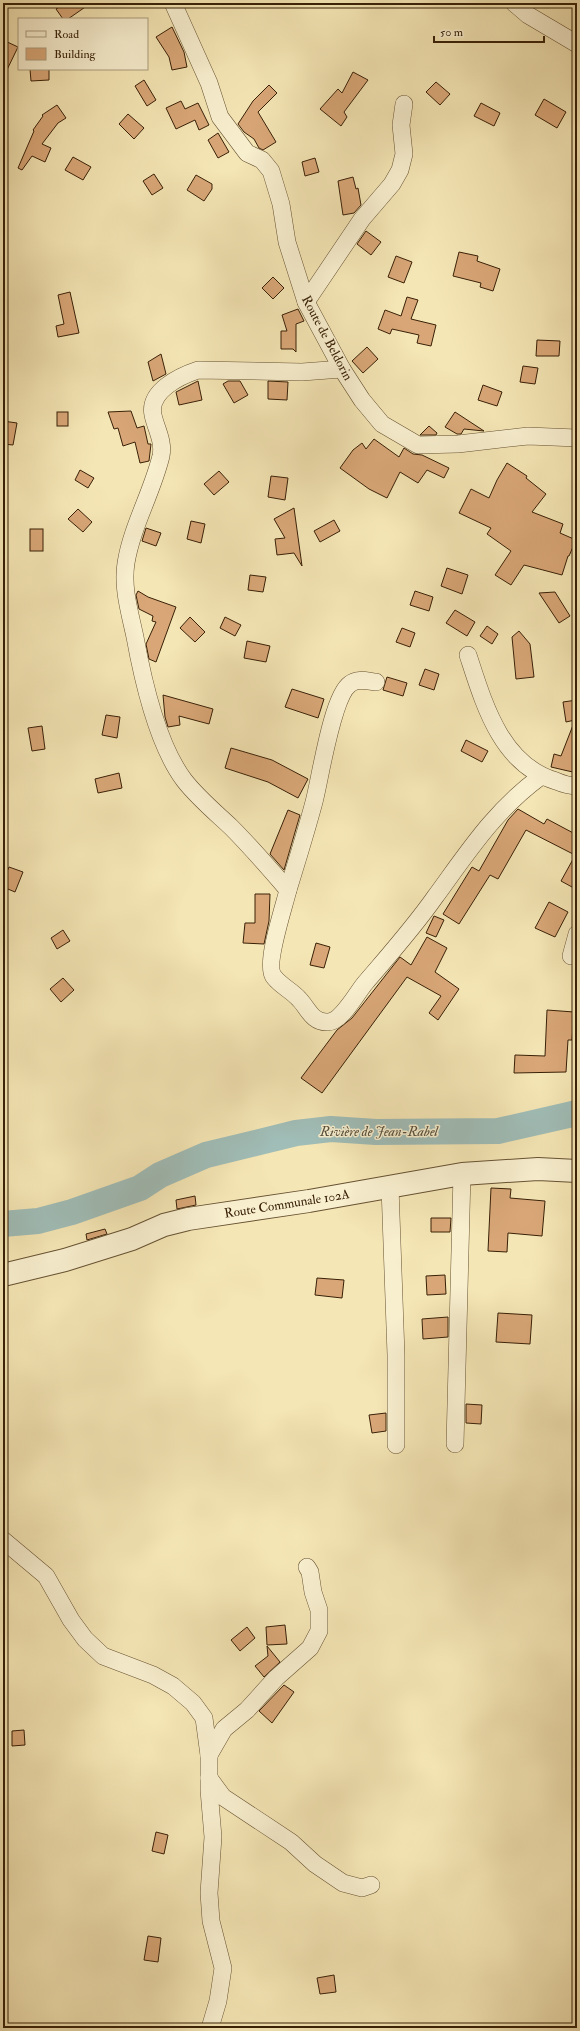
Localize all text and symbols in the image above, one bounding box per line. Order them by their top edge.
legend [18,18,148,70]
scale bar [434,18,544,44]
text: 50 m [440,25,464,40]
text: Road [54,27,79,42]
text: Building [54,47,97,62]
street label: Route de Beldorin [298,293,356,383]
water label: Rivière de Jean-Rabel [319,1123,440,1140]
street label: Route Communale 102A [223,1186,352,1222]

